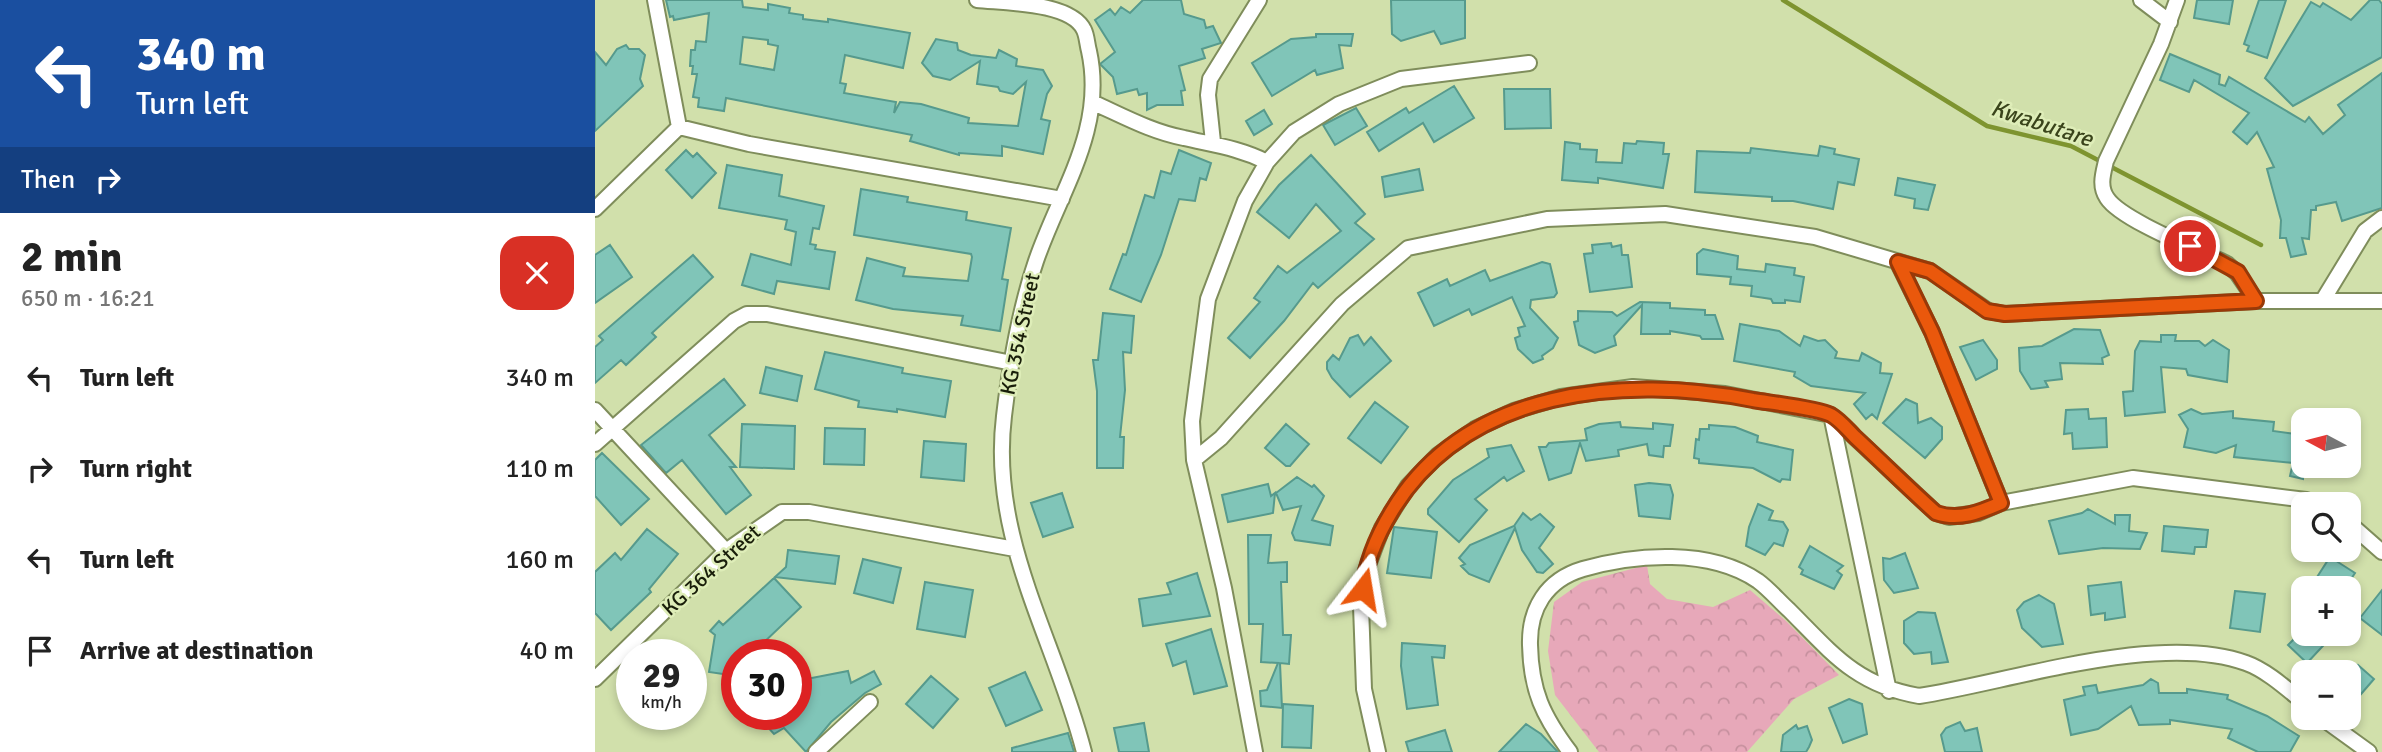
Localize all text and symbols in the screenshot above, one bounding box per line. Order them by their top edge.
text: 340 m [136,24,266,84]
icon: left [21,28,112,119]
text: Turn left [136,84,249,123]
water label: Kwabutare [1987,93,2098,154]
icon: right [89,161,127,199]
text: Then [21,164,75,196]
pin [2160,216,2220,276]
icon: arrive [2171,227,2209,265]
text: 2 min [21,232,122,283]
button: close [500,236,574,310]
street label: KG 354 Street [994,271,1046,397]
text: 650 m · 16:21 [21,284,155,313]
icon: left [21,359,59,397]
text: Turn left [80,362,174,394]
text: 340 m [505,362,574,394]
north arrow [2291,408,2361,478]
map controls [2291,408,2361,730]
icon: right [21,450,59,488]
text: Turn right [80,453,192,485]
text: 110 m [505,453,574,485]
button: search [2291,492,2361,562]
street label: KG 364 Street [656,519,766,621]
icon: left [21,541,59,579]
text: Turn left [80,544,174,576]
text: 160 m [505,544,574,576]
position arrow [1326,552,1400,626]
button: + [2291,576,2361,646]
icon: arrive [21,632,59,670]
text: Arrive at destination [80,635,313,667]
text: 40 m [519,635,574,667]
speed limit sign: 30 [721,639,812,730]
text: 29 [643,654,680,697]
button: − [2291,660,2361,730]
text: km/h [641,691,682,713]

